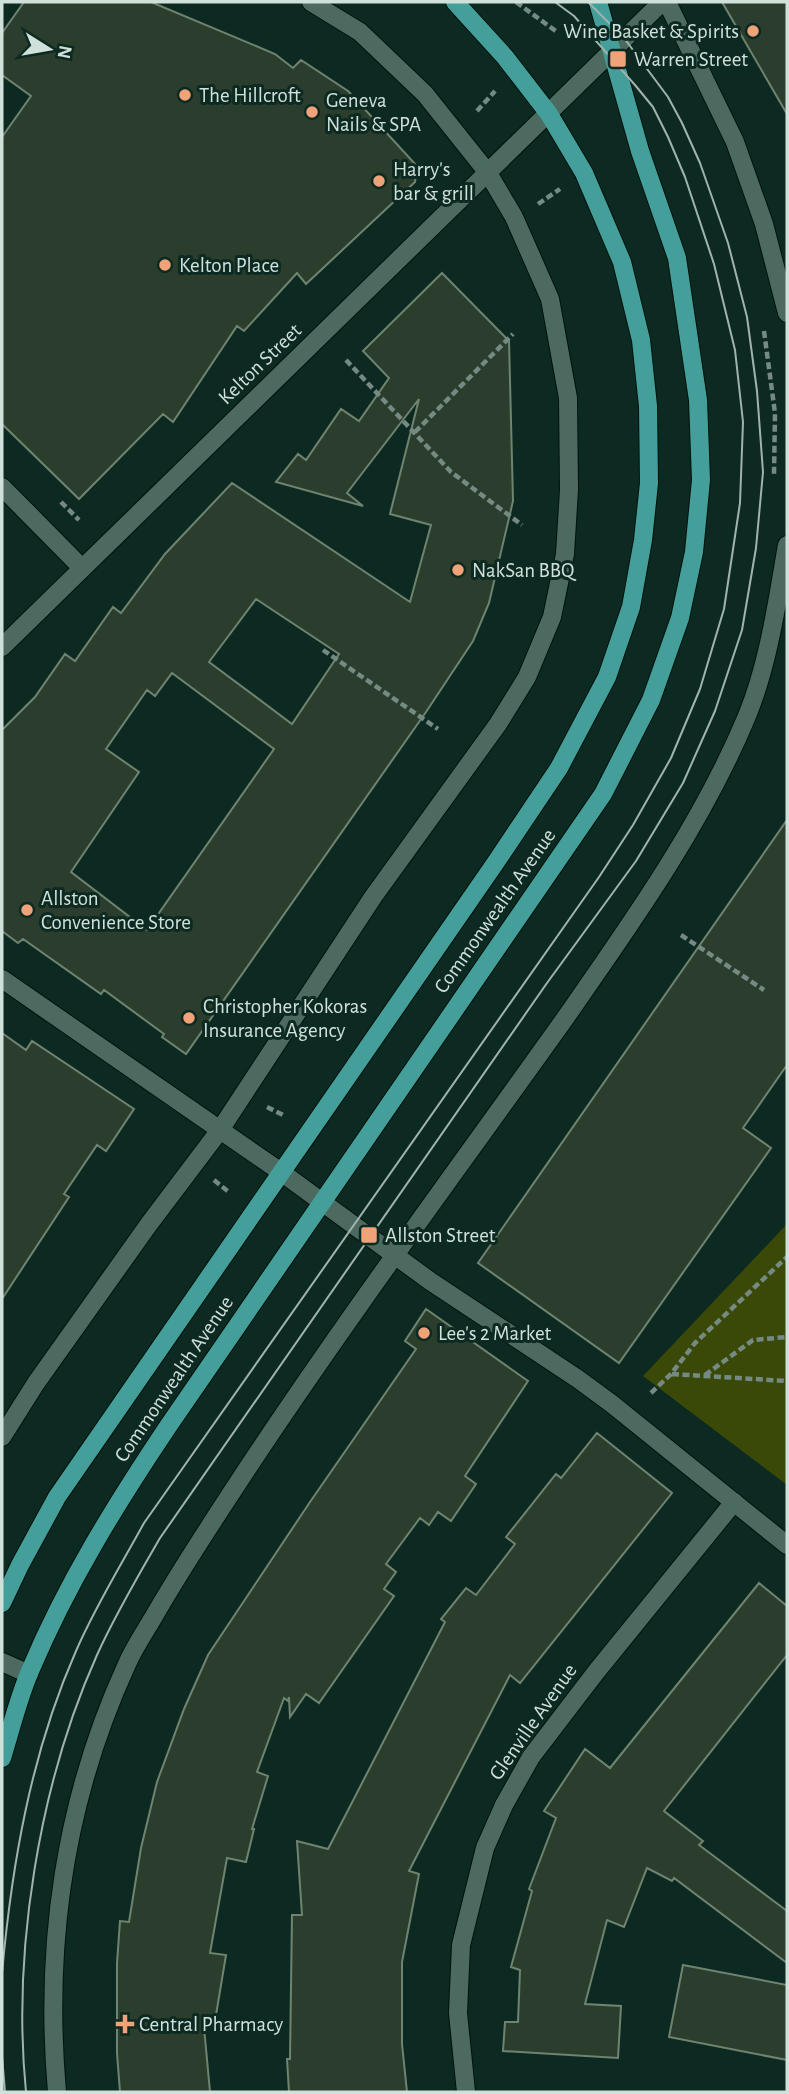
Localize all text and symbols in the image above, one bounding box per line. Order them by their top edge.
north arrow [14,14,84,84]
place label: Wine Basket & Spirits [563,21,739,42]
marker: Wine Basket & Spirits [745,23,761,39]
text: N [54,44,75,60]
marker: Warren Street [608,49,628,69]
place label: Warren Street [634,49,748,70]
place label: The Hillcroft [199,85,301,106]
marker: The Hillcroft [177,87,193,103]
place label: Geneva Nails & SPA [326,90,421,135]
marker: Geneva Nails & SPA [304,104,320,120]
place label: Harry's bar & grill [393,159,474,204]
marker: Harry's bar & grill [371,173,387,189]
place label: Kelton Place [179,255,279,276]
marker: Kelton Place [157,257,173,273]
street label: Kelton Street [215,319,306,408]
place label: NakSan BBQ [472,560,577,581]
marker: NakSan BBQ [450,562,466,578]
street label: Commonwealth Avenue [430,825,560,997]
place label: Allston Convenience Store [41,888,191,933]
marker: Allston Convenience Store [19,902,35,918]
place label: Christopher Kokoras Insurance Agency [203,996,367,1041]
marker: Christopher Kokoras Insurance Agency [181,1010,197,1026]
marker: Allston Street [359,1225,379,1245]
place label: Allston Street [385,1225,496,1246]
street label: Commonwealth Avenue [111,1292,237,1466]
place label: Lee's 2 Market [438,1323,552,1344]
marker: Lee's 2 Market [416,1325,432,1341]
street label: Glenville Avenue [485,1660,581,1784]
place label: Central Pharmacy [139,2014,283,2035]
marker: Central Pharmacy [117,2016,133,2032]

